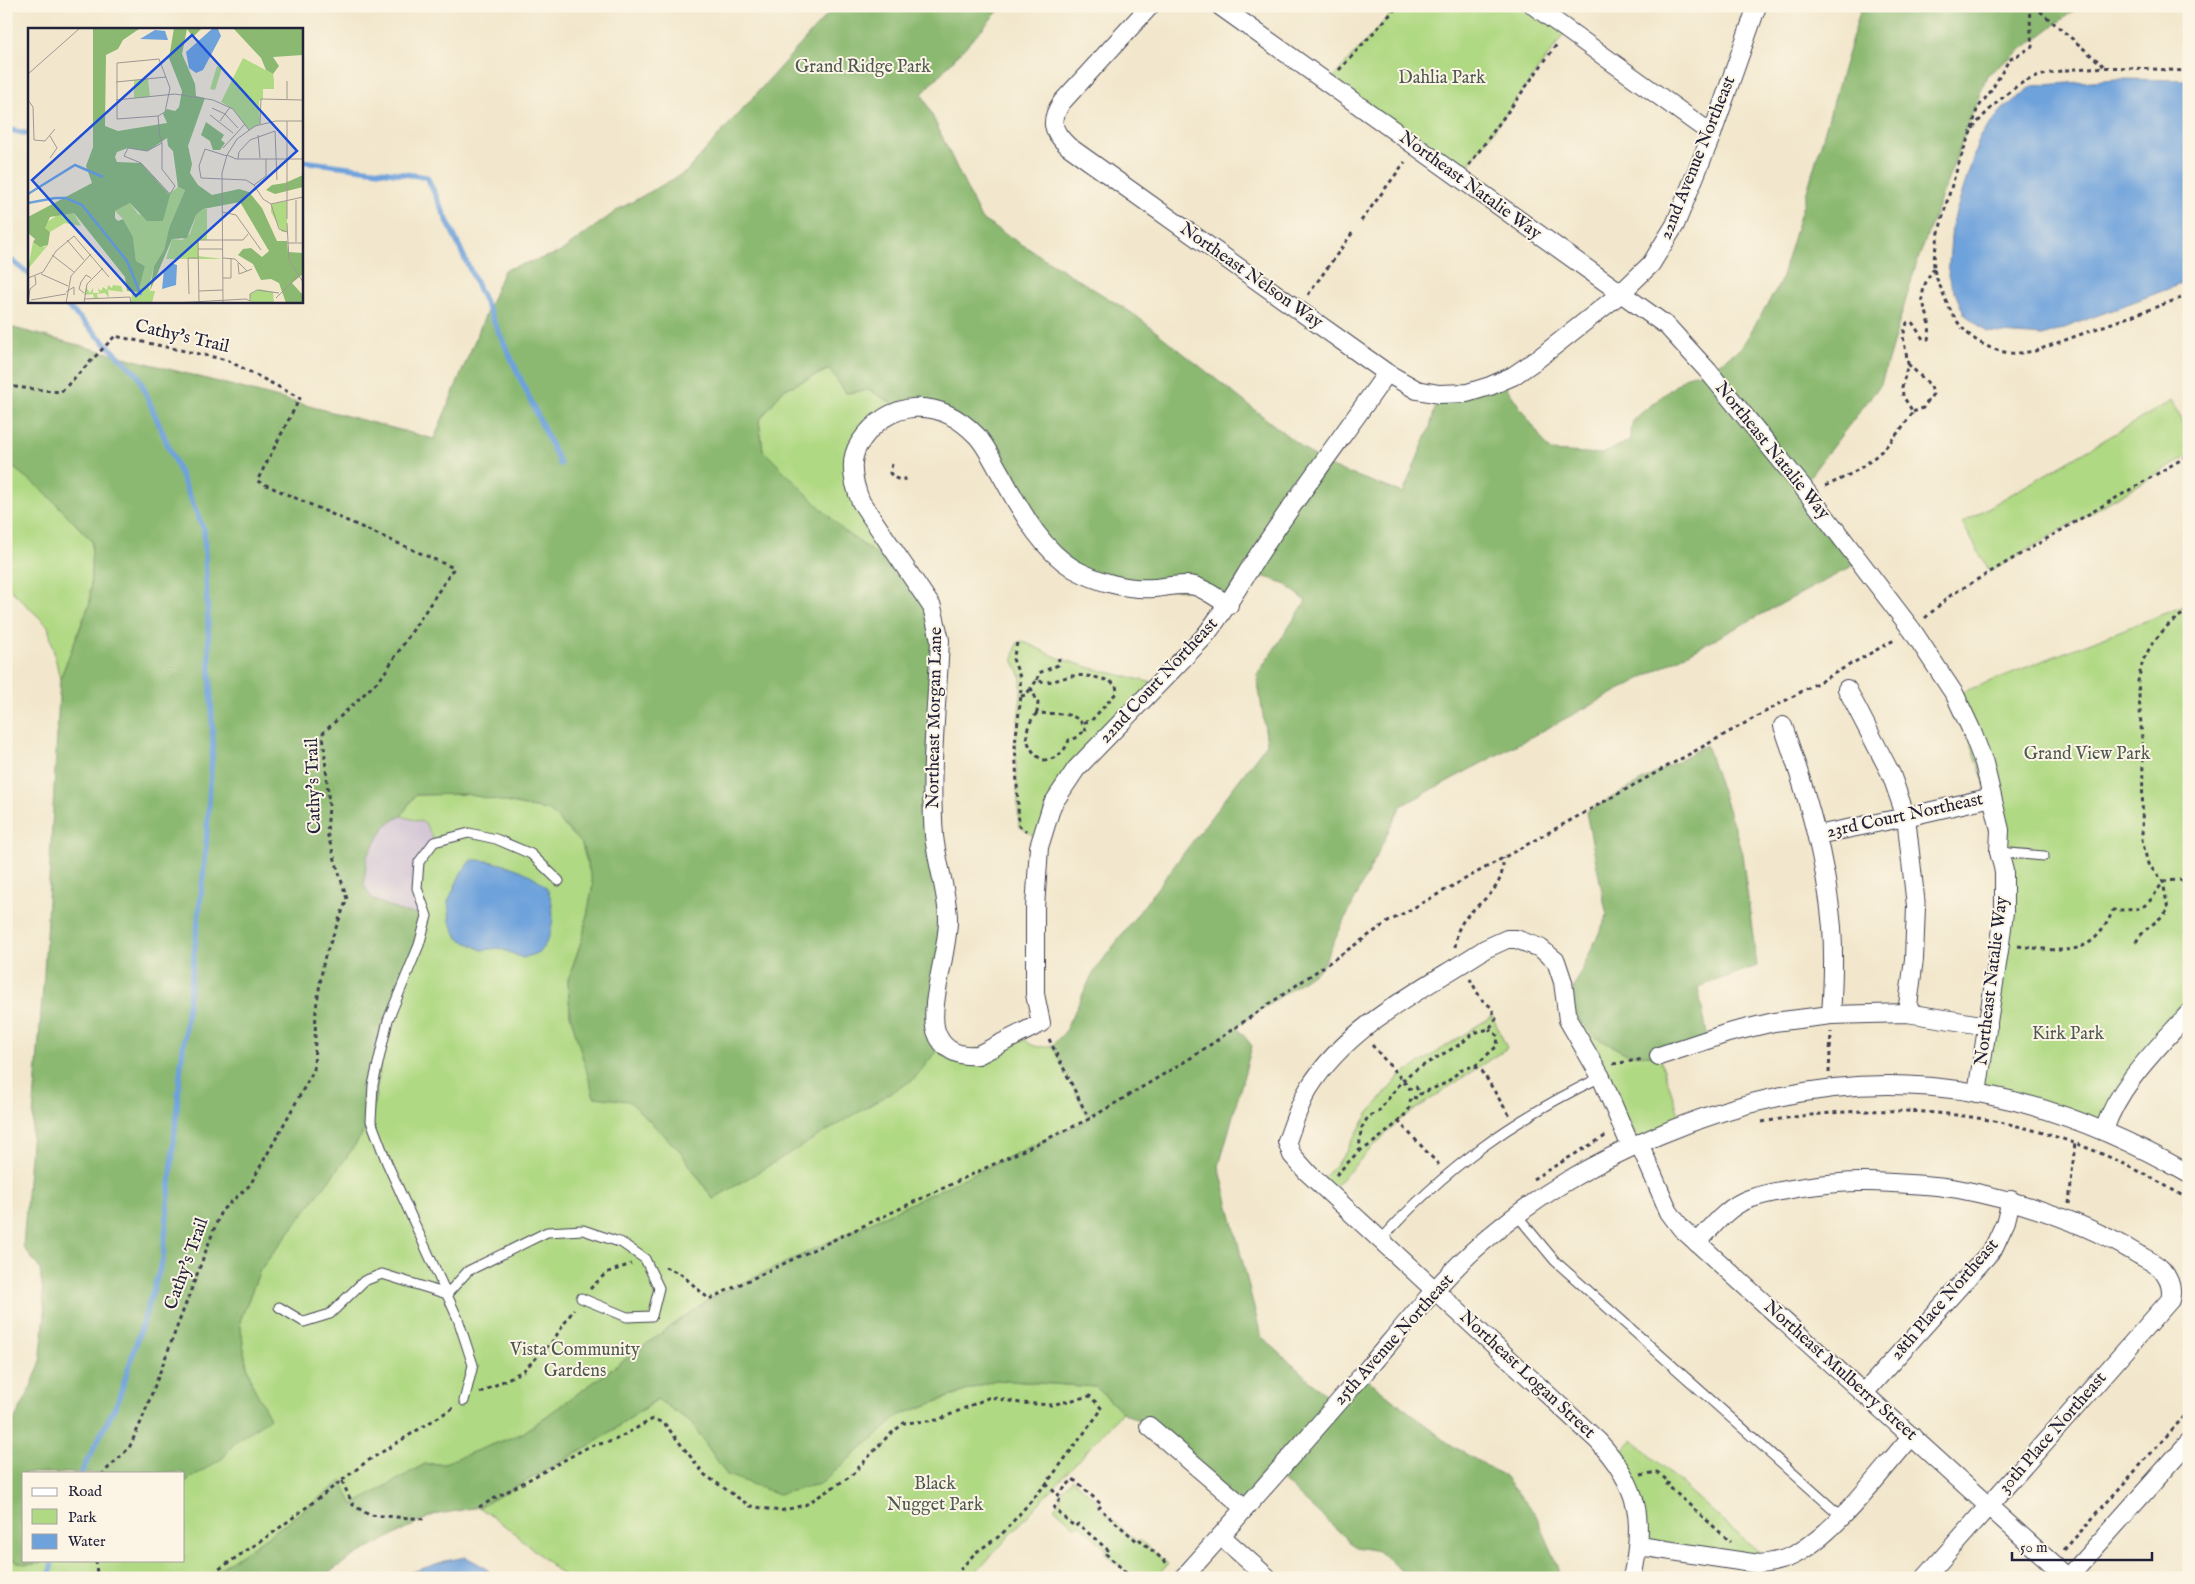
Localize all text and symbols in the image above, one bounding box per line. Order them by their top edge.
inset map [28,28,302,302]
park label: Grand Ridge Park [795,56,931,79]
park label: Dahlia Park [1398,67,1486,90]
street label: 22nd Avenue Northeast [1655,73,1741,243]
street label: Northeast Natalie Way [1394,127,1546,246]
street label: Northeast Nelson Way [1175,218,1327,334]
street label: Cathy's Trail [133,315,231,359]
street label: Northeast Natalie Way [1709,377,1835,525]
street label: 22nd Court Northeast [1095,613,1223,749]
street label: Northeast Morgan Lane [922,627,948,809]
street label: Cathy's Trail [301,738,327,834]
park label: Grand View Park [2024,743,2151,766]
street label: 23rd Court Northeast [1825,788,1985,844]
street label: Northeast Natalie Way [1970,895,2014,1067]
park label: Kirk Park [2032,1023,2104,1046]
street label: Cathy's Trail [160,1215,214,1313]
street label: 28th Place Northeast [1886,1234,2004,1366]
street label: 25th Avenue Northeast [1329,1269,1459,1411]
street label: Northeast Mulberry Street [1758,1296,1922,1446]
street label: Northeast Logan Street [1454,1306,1600,1444]
park label: Vista Community Gardens [509,1339,640,1383]
street label: 30th Place Northeast [1994,1367,2112,1499]
legend [22,1472,185,1562]
park label: Black Nugget Park [887,1473,984,1517]
text: Road [68,1482,103,1501]
text: Park [68,1508,98,1527]
scale bar [2012,1529,2152,1561]
text: Water [68,1532,106,1551]
text: 50 m [2020,1538,2048,1557]

